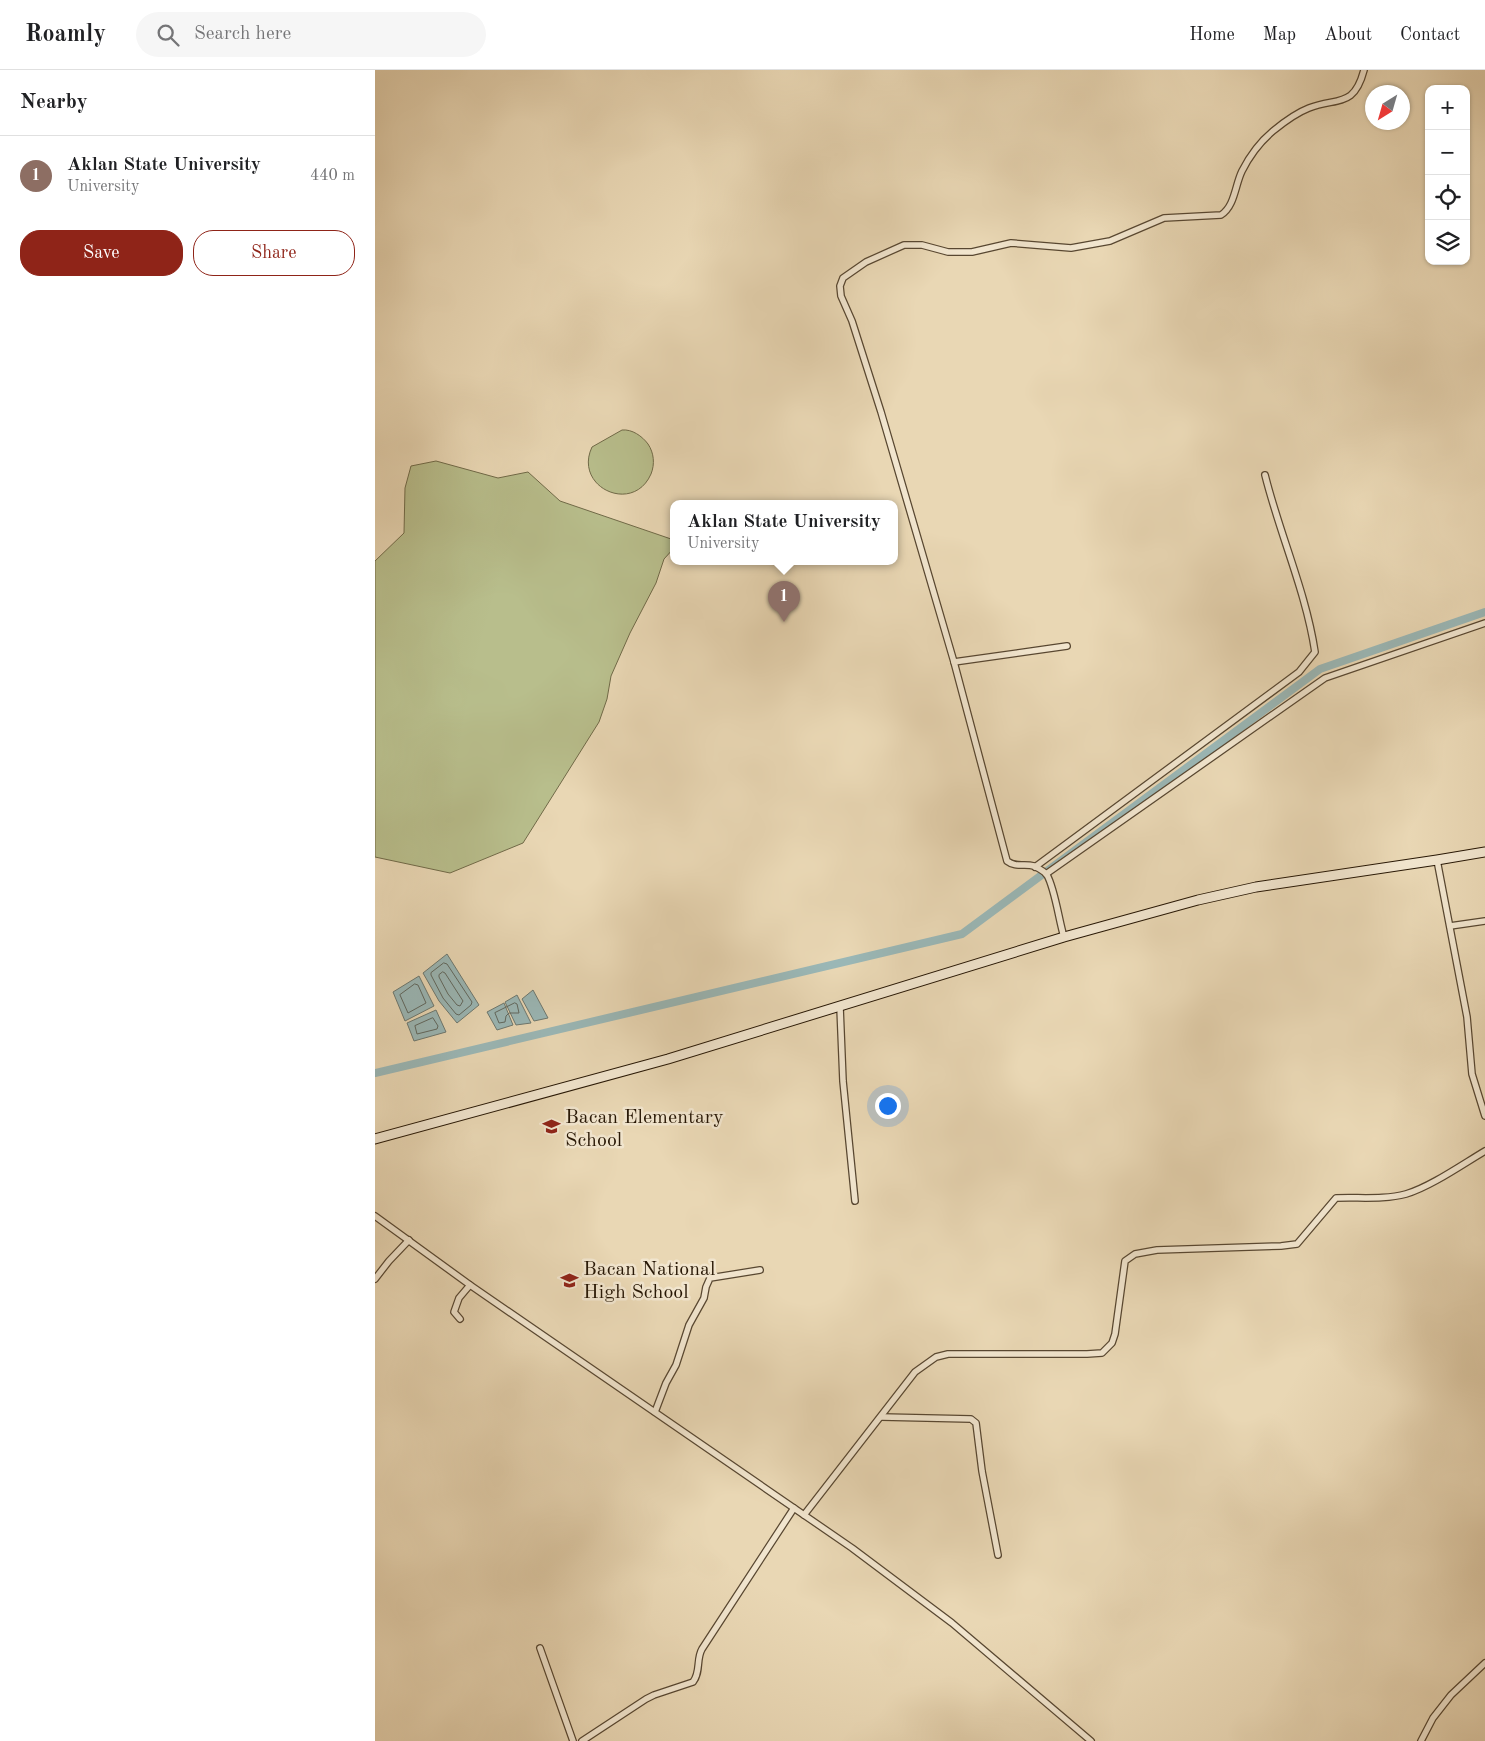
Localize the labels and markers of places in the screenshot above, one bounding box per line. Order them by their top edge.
pin: 1 [768,581,800,622]
place label: Bacan Elementary School [565,1108,724,1151]
school or university icon: Bacan Elementary School [541,1117,561,1137]
place label: Bacan National High School [583,1260,715,1303]
school or university icon: Bacan National High School [559,1270,579,1290]

